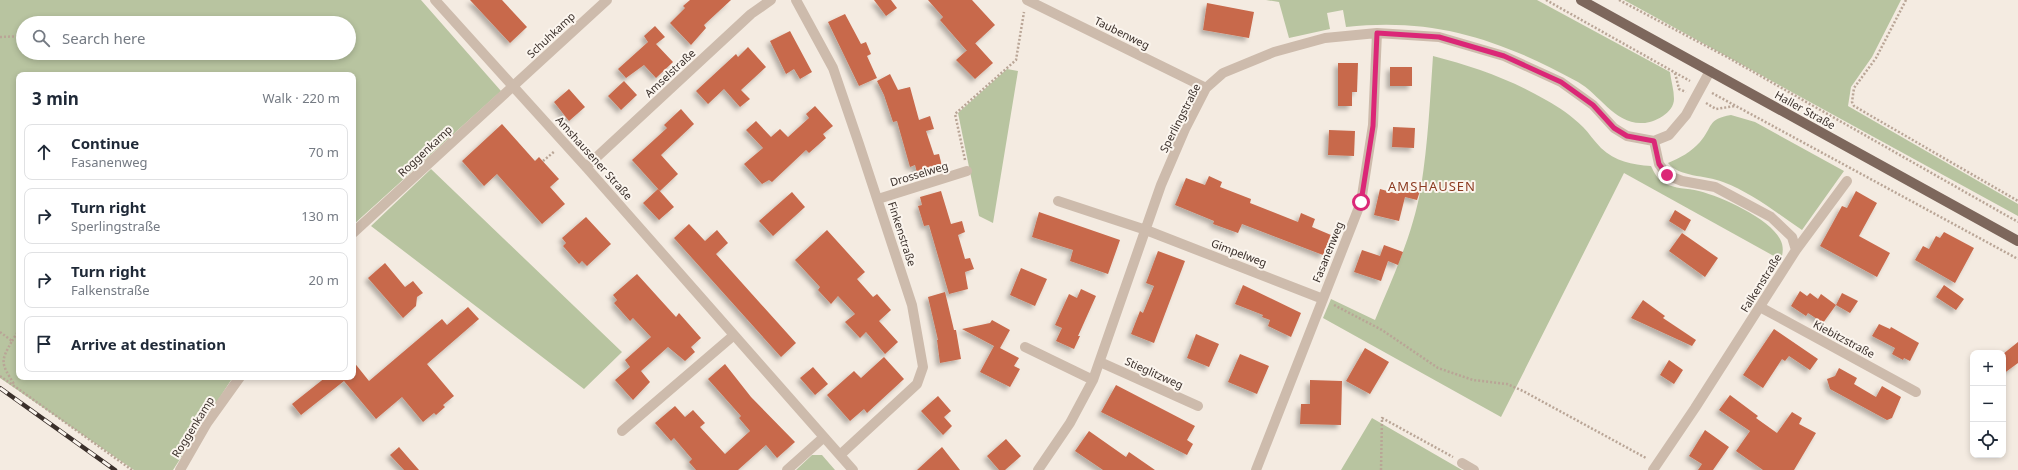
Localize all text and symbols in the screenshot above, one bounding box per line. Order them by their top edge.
street label: Schuhkamp [523,8,578,61]
street label: Taubenweg [1092,13,1152,52]
search box [16,16,356,60]
icon: search [30,27,52,49]
text: Search here [62,28,145,48]
street label: Amselstraße [641,45,698,100]
street label: Sperlingstraße [1156,81,1203,155]
text: 3 min [32,87,79,110]
street label: Haller Straße [1772,87,1838,132]
text: Walk · 220 m [262,89,340,107]
street label: Amshausener Straße [553,113,636,203]
street label: Roggenkamp [394,121,455,180]
text: Continue [71,133,139,153]
icon: ahead [33,141,55,163]
text: 70 m [309,143,339,161]
text: Fasanenweg [71,153,148,171]
street label: Drosselweg [888,158,950,189]
route end [1658,166,1676,184]
district label: AMSHAUSEN [1388,177,1476,195]
route start [1352,193,1370,211]
text: Turn right [71,197,146,217]
street label: Finkenstraße [885,200,920,268]
icon: right [33,205,55,227]
text: 130 m [301,207,339,225]
text: Sperlingstraße [71,217,160,235]
street label: Fasanenweg [1308,219,1347,285]
street label: Gimpelweg [1209,235,1269,270]
street label: Falkenstraße [1737,251,1785,315]
text: Turn right [71,261,146,281]
icon: right [33,269,55,291]
text: 20 m [309,271,339,289]
text: Falkenstraße [71,281,150,299]
street label: Kiebitzstraße [1811,316,1878,361]
icon: arrive [33,333,55,355]
text: Arrive at destination [71,334,226,354]
map controls [1970,350,2006,458]
button: + [1970,350,2006,386]
street label: Stieglitzweg [1123,353,1186,392]
button: − [1970,386,2006,422]
street label: Roggenkamp [168,393,217,460]
button: locate [1970,422,2006,458]

